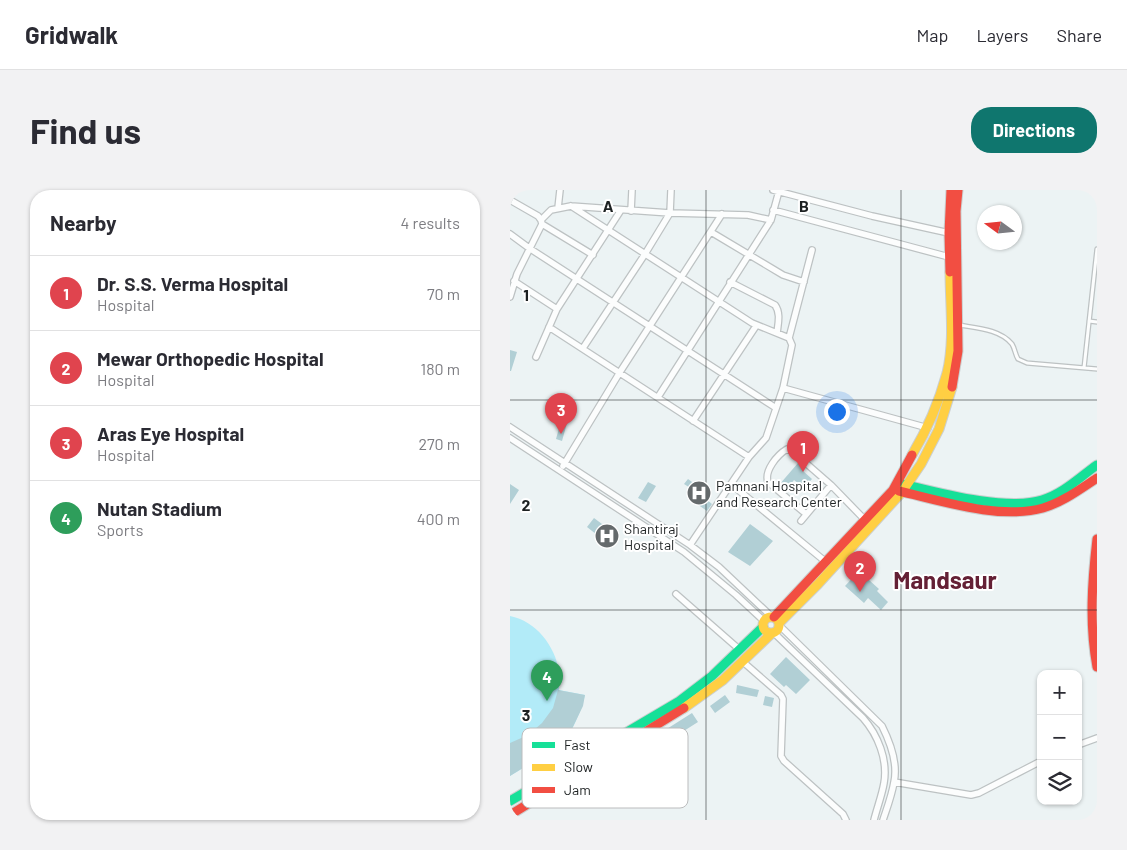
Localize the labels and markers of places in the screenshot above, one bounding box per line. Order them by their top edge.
pin: 3 [545,393,577,434]
pin: 1 [787,431,819,472]
place label: Pamnani Hospital and Research Center [716,477,842,510]
hospital icon: Pamnani Hospital and Research Center [686,480,712,506]
place label: Shantiraj Hospital [624,520,679,553]
hospital icon: Shantiraj Hospital [594,523,620,549]
pin: 2 [844,551,876,592]
pin: 4 [531,660,563,701]

